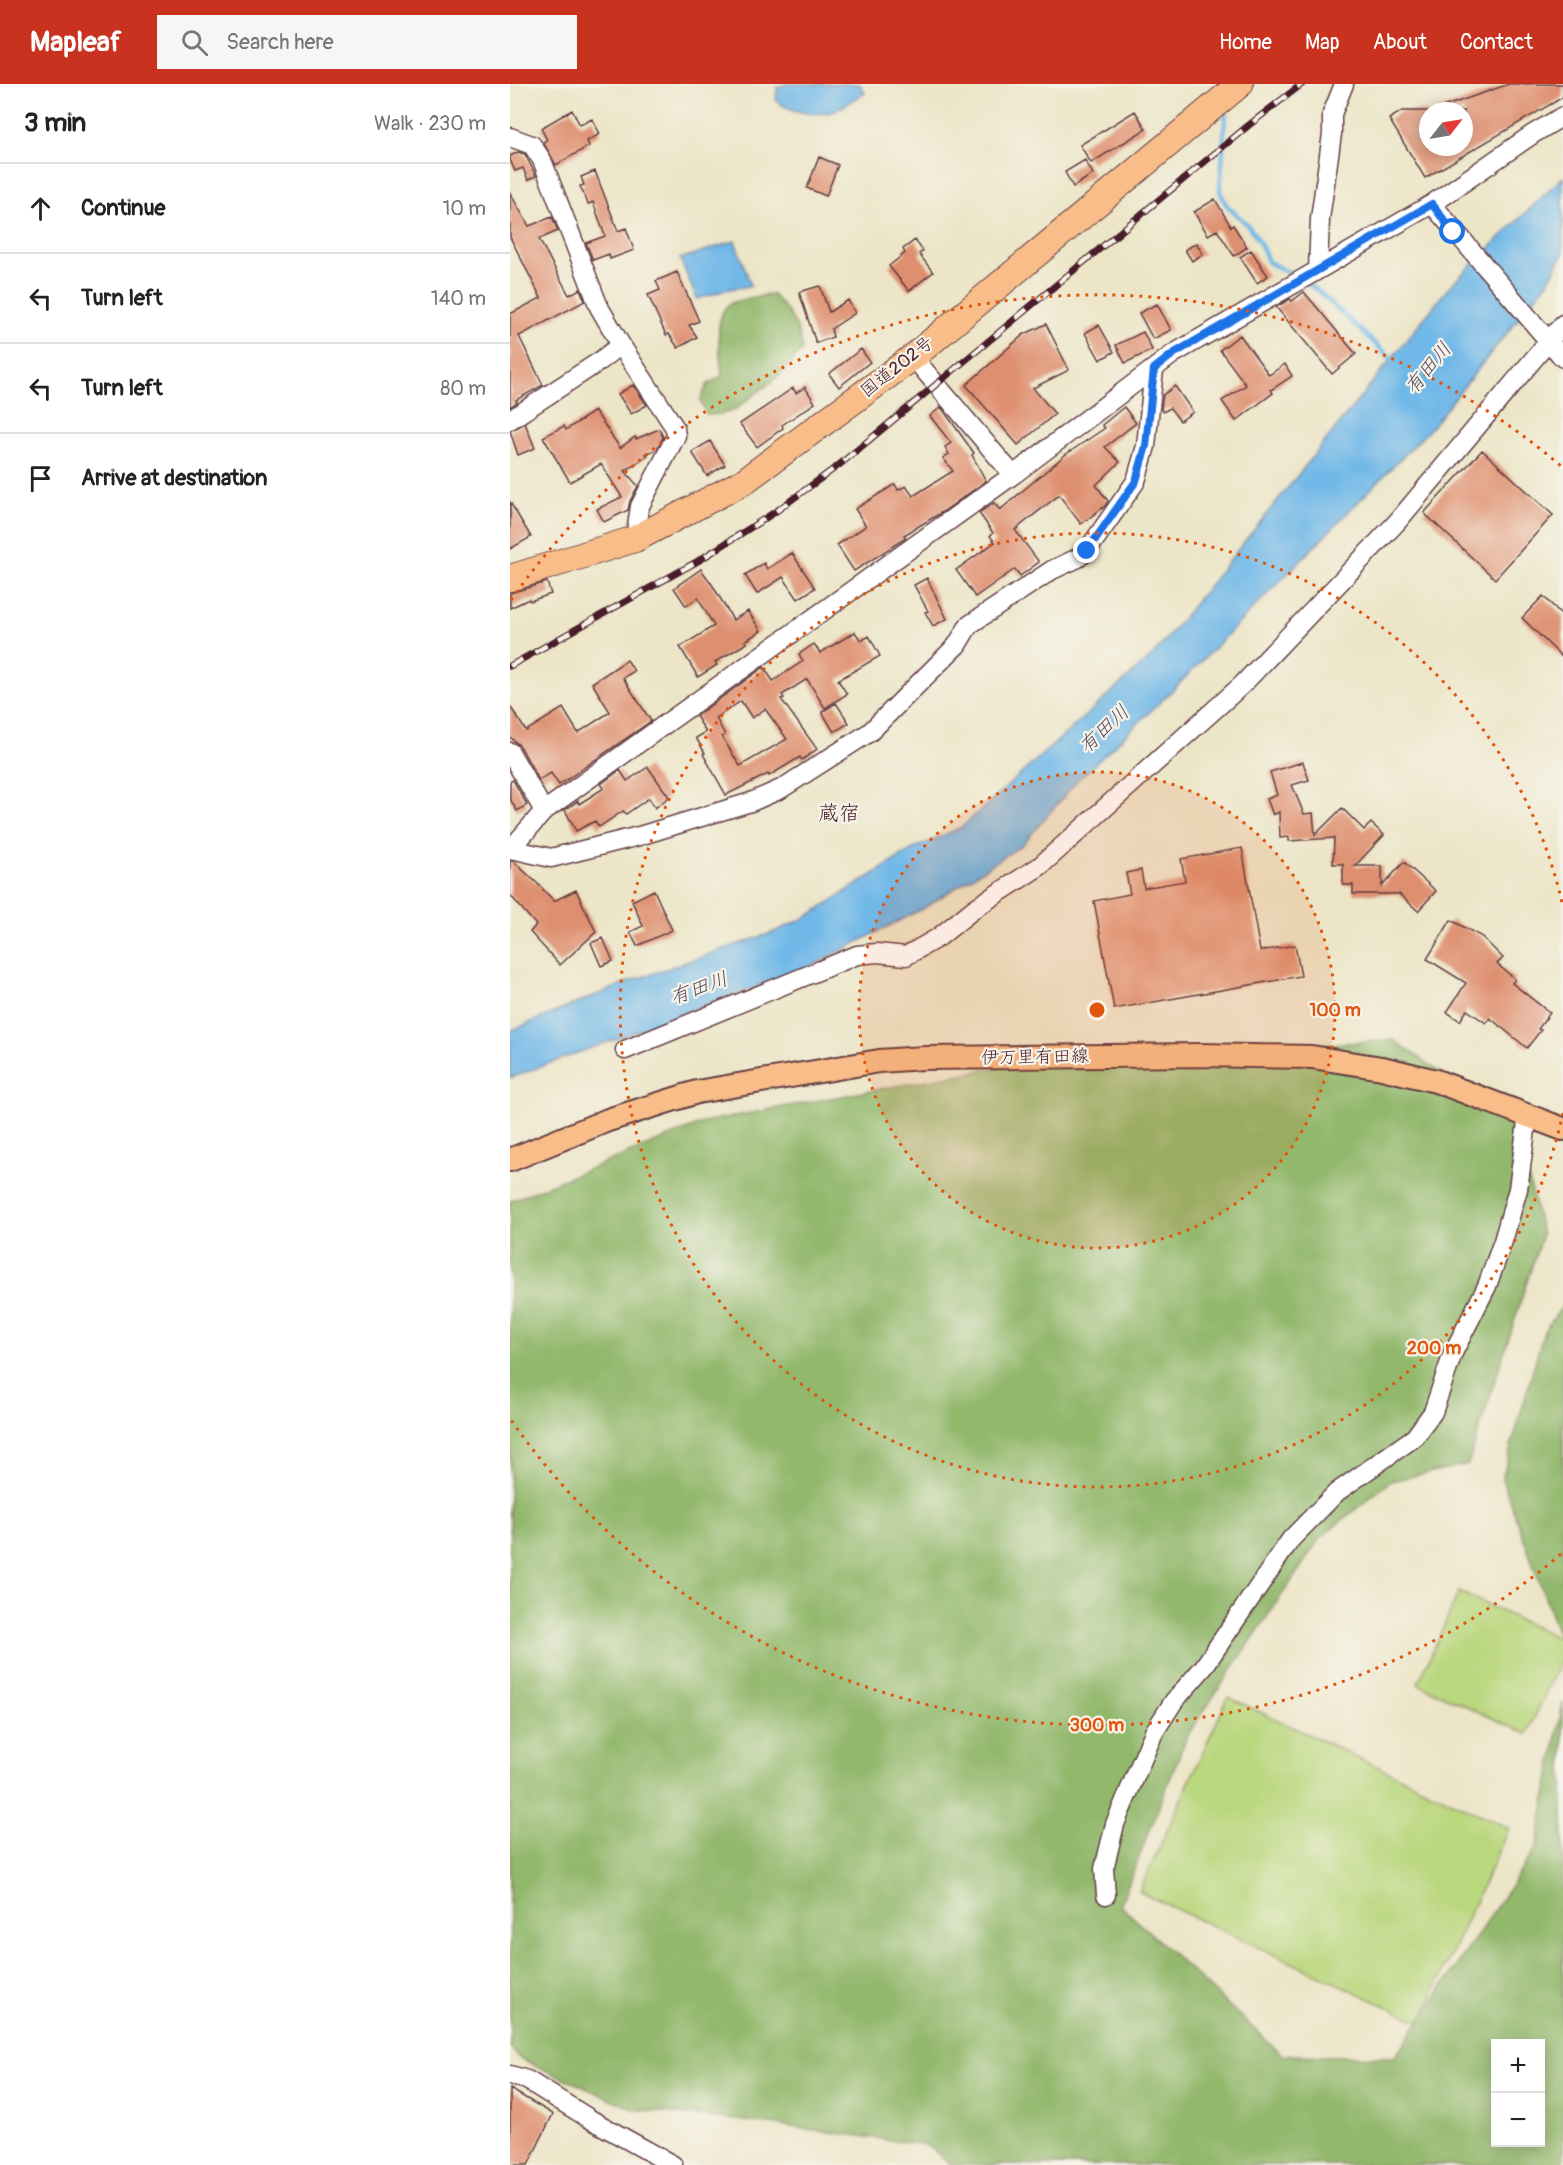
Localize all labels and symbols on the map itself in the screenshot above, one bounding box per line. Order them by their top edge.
north arrow [1419,102,1473,156]
route start [1439,218,1465,244]
street label: 国道202号 [856,331,938,403]
water label: 有田川 [1399,337,1457,399]
route end [1073,537,1099,563]
water label: 有田川 [1074,699,1134,759]
district label: 蔵宿 [818,800,860,827]
water label: 有田川 [667,966,731,1010]
text: 100 m [1309,999,1361,1022]
centre of rings [1087,1000,1107,1020]
street label: 伊万里有田線 [981,1045,1089,1069]
text: 200 m [1407,1337,1461,1360]
text: 300 m [1070,1714,1124,1737]

